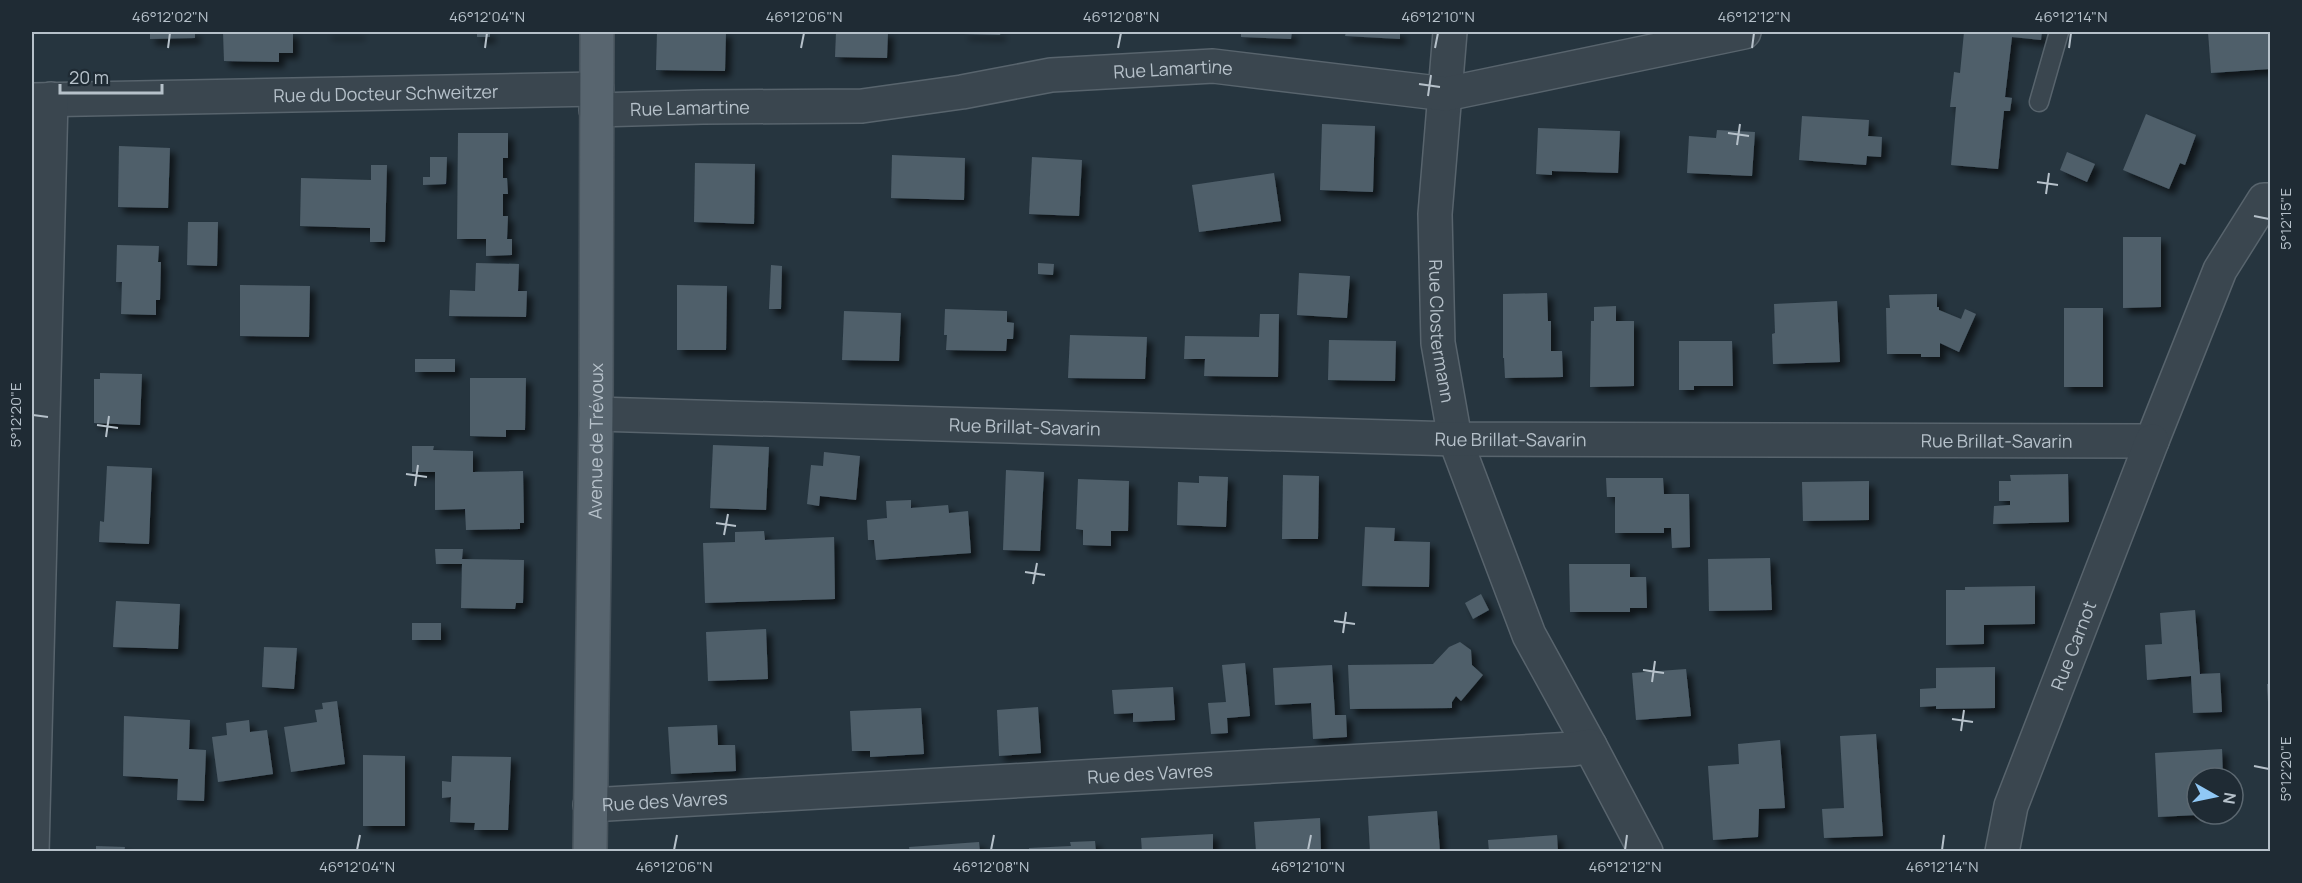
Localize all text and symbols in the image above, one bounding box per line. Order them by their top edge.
text: 46°12'02"N [132,6,208,27]
text: 46°12'04"N [449,6,525,27]
text: 46°12'06"N [765,6,843,27]
text: 46°12'08"N [1083,6,1159,27]
text: 46°12'10"N [1401,6,1475,27]
text: 46°12'12"N [1717,6,1791,27]
text: 46°12'14"N [2035,6,2107,27]
street label: Rue Lamartine [1113,54,1234,84]
scale bar [60,57,162,95]
text: 20 m [69,65,109,89]
street label: Rue du Docteur Schweitzer [273,79,499,107]
street label: Rue Lamartine [630,95,750,121]
text: 5°12'15"E [2275,188,2296,250]
street label: Rue Clostermann [1424,259,1460,404]
street label: Avenue de Trévoux [583,362,608,519]
text: 5°12'20"E [5,382,26,448]
street label: Rue Brillat-Savarin [949,412,1101,441]
street label: Rue Brillat-Savarin [1434,426,1587,451]
street label: Rue Brillat-Savarin [1921,428,2073,453]
street label: Rue Carnot [2045,597,2101,694]
text: 5°12'20"E [2275,736,2296,802]
street label: Rue des Vavres [1087,758,1213,789]
north arrow [2185,766,2245,826]
street label: Rue des Vavres [601,785,728,816]
text: N [2218,791,2242,806]
text: 46°12'04"N [319,856,395,877]
text: 46°12'06"N [635,856,713,877]
text: 46°12'08"N [953,856,1029,877]
text: 46°12'10"N [1271,856,1345,877]
text: 46°12'12"N [1588,856,1662,877]
text: 46°12'14"N [1906,856,1978,877]

